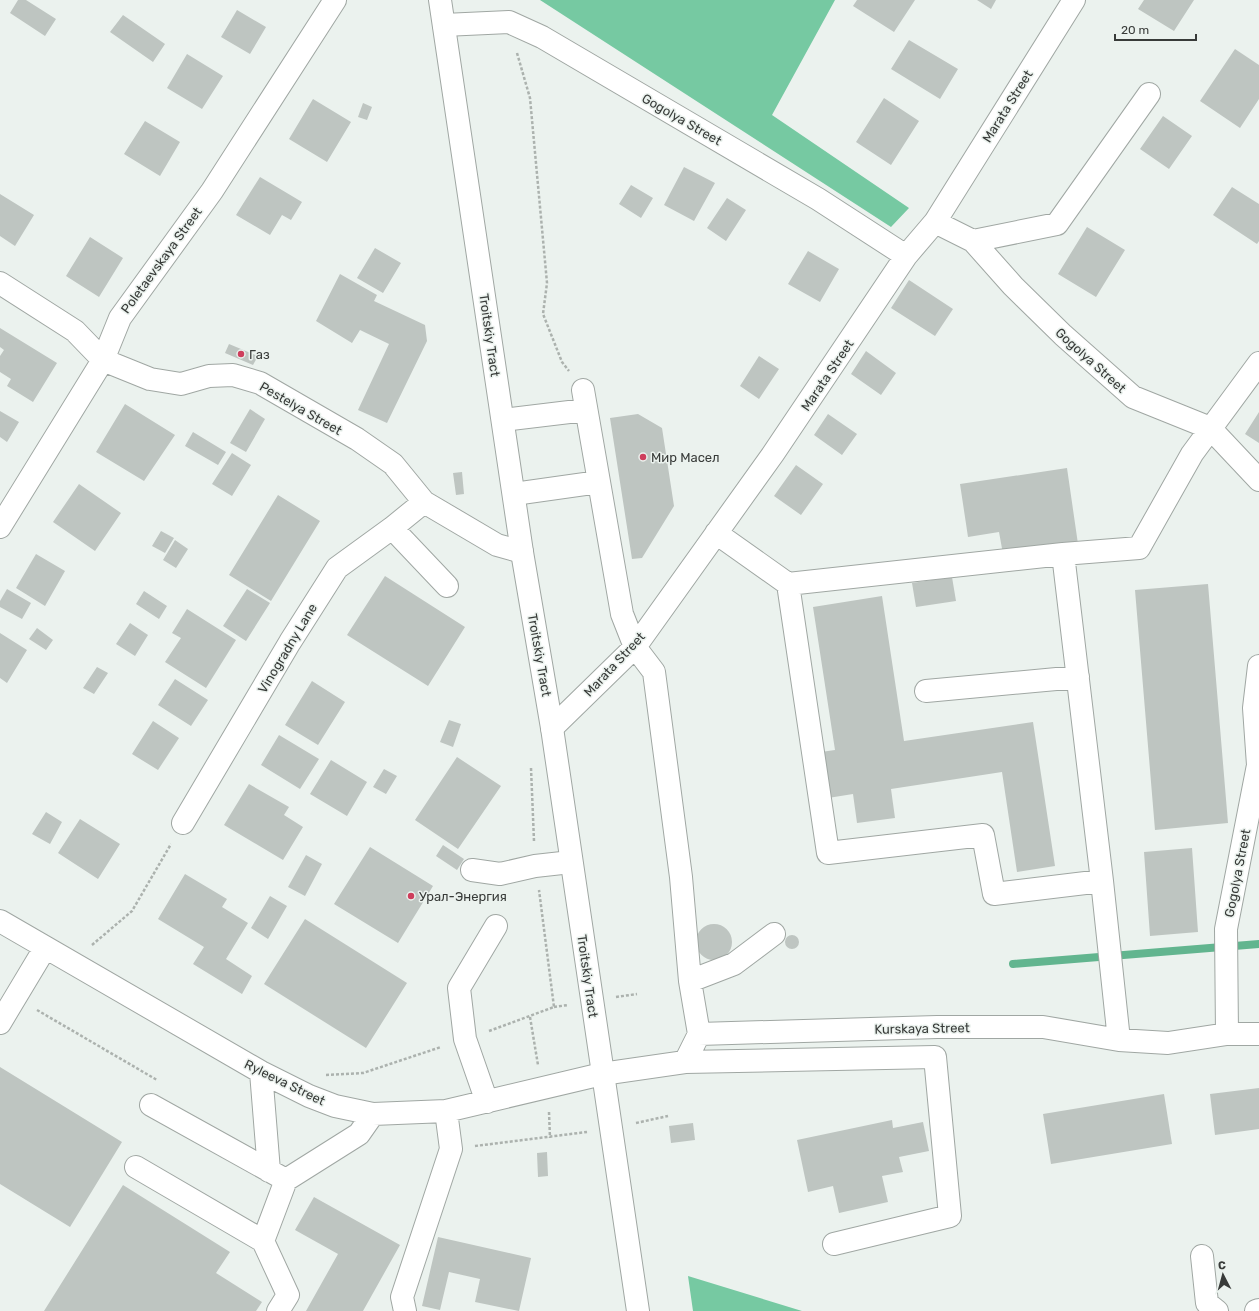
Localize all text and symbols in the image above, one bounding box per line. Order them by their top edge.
scale bar [1115,16,1196,42]
text: 20 m [1121,23,1149,37]
street label: Marata Street [979,67,1036,145]
street label: Gogolya Street [639,91,724,149]
street label: Poletaevskaya Street [118,204,205,316]
street label: Troitskiy Tract [476,292,503,378]
street label: Gogolya Street [1052,325,1129,397]
street label: Marata Street [798,337,857,414]
place label: Газ [249,347,270,362]
marker: Газ [236,349,246,359]
street label: Pestelya Street [257,379,345,438]
place label: Мир Масел [651,450,720,465]
marker: Мир Масел [638,452,648,462]
street label: Vinogradny Lane [255,601,321,696]
street label: Troitskiy Tract [525,612,554,698]
street label: Marata Street [581,629,648,700]
street label: Gogolya Street [1222,828,1254,919]
place label: Урал-Энергия [419,889,507,904]
marker: Урал-Энергия [406,891,416,901]
street label: Troitskiy Tract [574,933,601,1019]
street label: Kurskaya Street [874,1020,970,1037]
street label: Ryleeva Street [242,1056,328,1108]
north arrow [1203,1255,1243,1295]
text: С [1217,1259,1227,1272]

